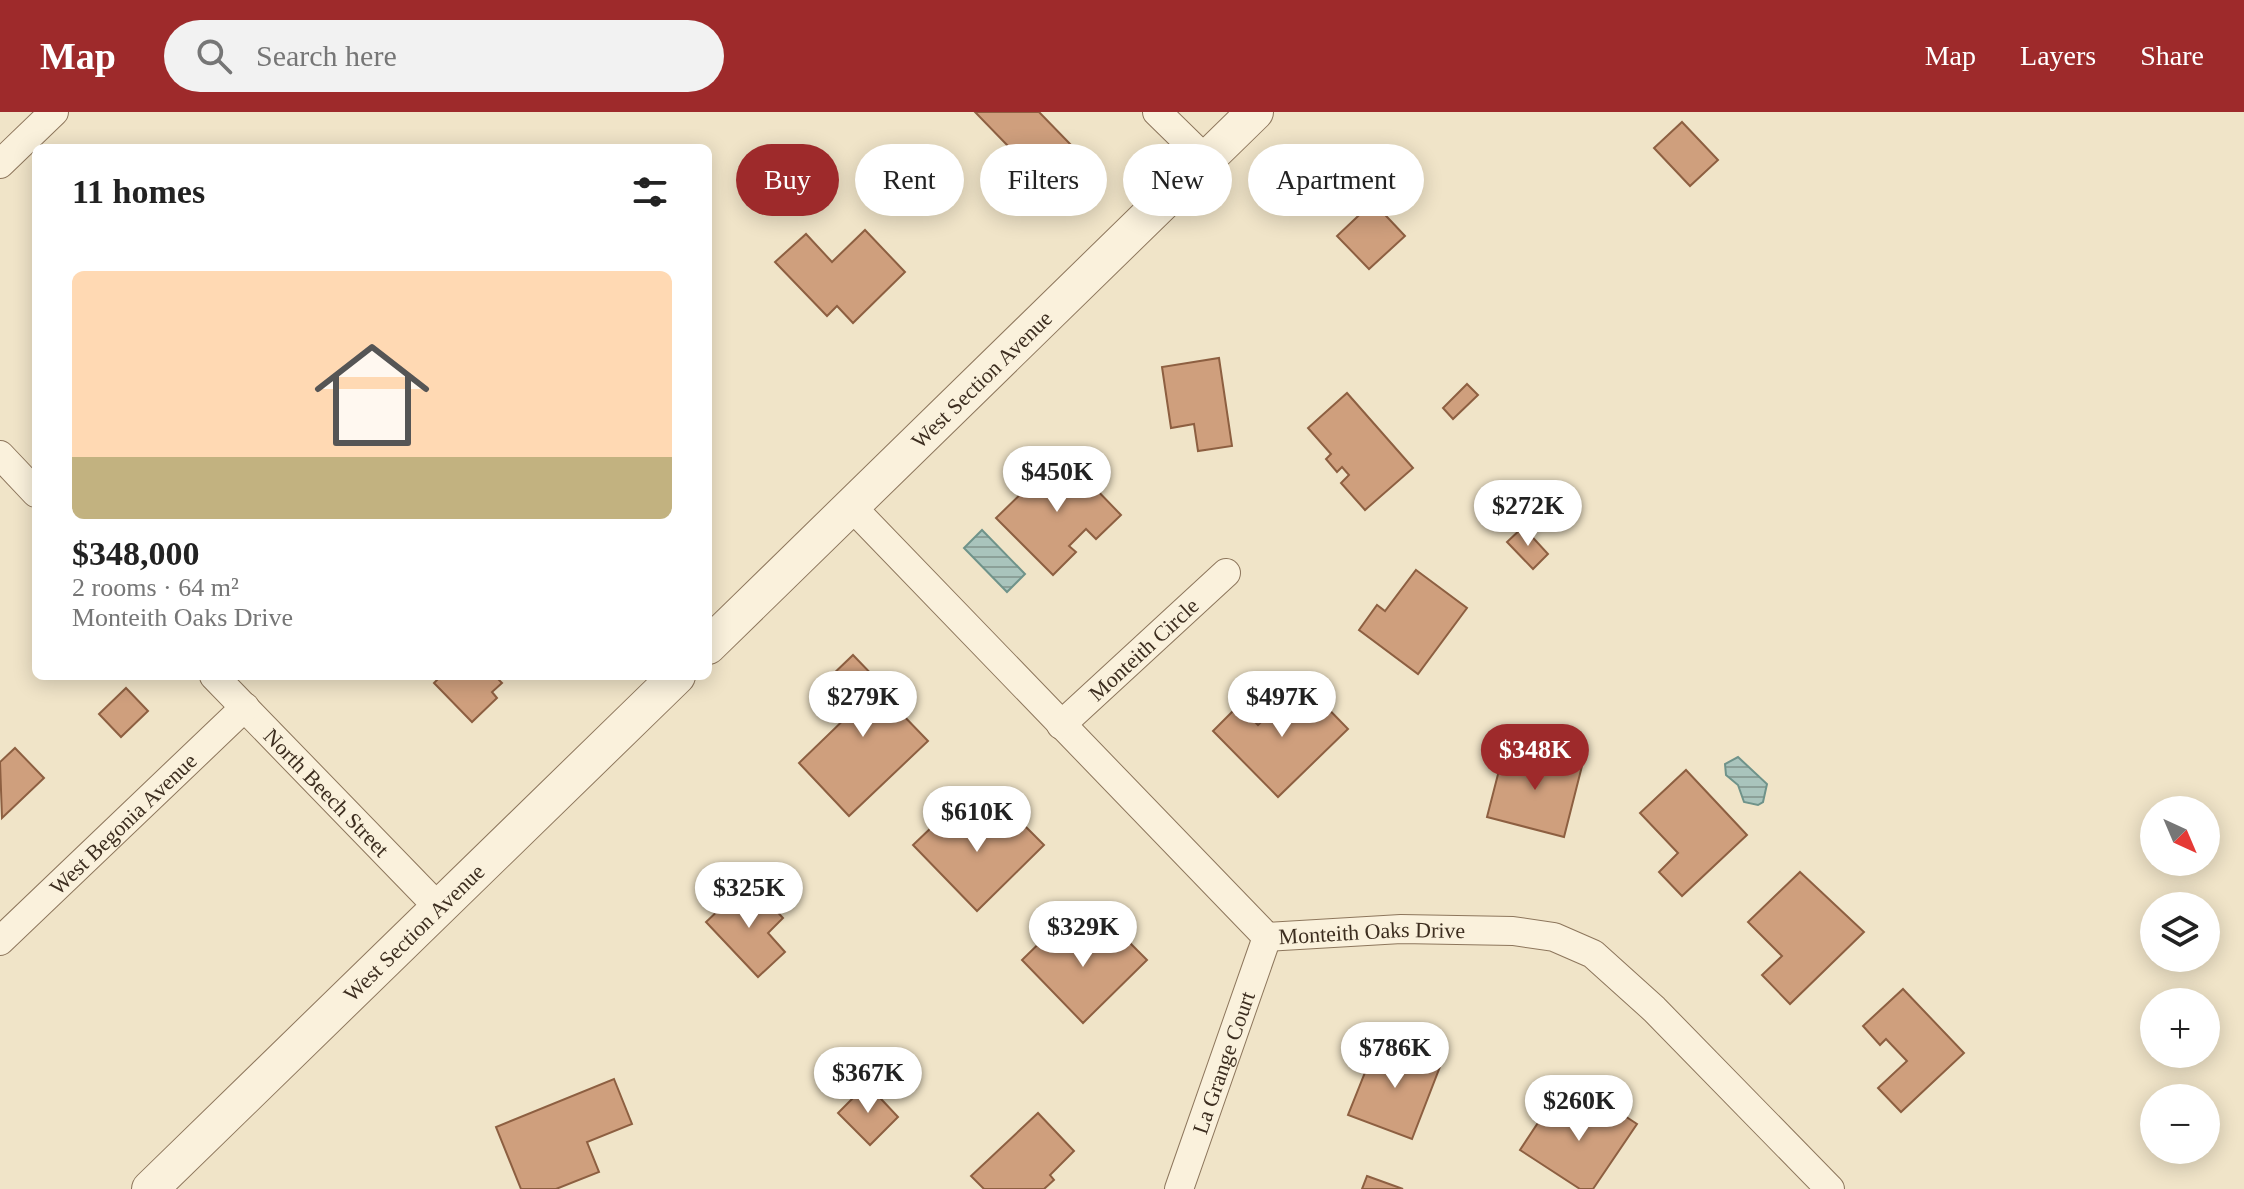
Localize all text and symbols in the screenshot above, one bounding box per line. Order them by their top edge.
search box [164,20,724,92]
icon: search [192,34,236,78]
text: Map [40,35,116,77]
text: Search here [256,39,397,72]
text: Map [1925,40,1976,71]
text: Layers [2020,40,2096,71]
text: Share [2140,40,2204,71]
chip: Buy [736,144,839,216]
chip: Rent [855,144,964,216]
chip: Filters [980,144,1107,216]
chip: New [1123,144,1232,216]
chip: Apartment [1248,144,1424,216]
icon: filters [628,170,672,214]
text: 11 homes [72,173,205,210]
street label: West Section Avenue [906,306,1057,453]
icon: home [300,323,444,467]
pin: $450K [1001,446,1113,514]
text: $450K [1021,457,1093,486]
pin: $272K [1472,480,1584,548]
text: $272K [1492,491,1564,520]
text: $348,000 [72,535,200,572]
text: 2 rooms · 64 m² [72,573,239,602]
street label: Monteith Circle [1084,593,1204,706]
text: Monteith Oaks Drive [72,603,293,632]
pin: $279K [807,671,919,739]
pin: $497K [1226,671,1338,739]
text: $279K [827,682,899,711]
text: $497K [1246,682,1318,711]
street label: North Beech Street [259,723,394,862]
pin: $348K [1479,724,1591,792]
text: $348K [1499,735,1571,764]
street label: West Begonia Avenue [45,748,202,900]
pin: $610K [921,786,1033,854]
north arrow [2140,796,2220,876]
map controls [2140,796,2220,1164]
text: $610K [941,797,1013,826]
street label: West Section Avenue [339,859,489,1007]
pin: $325K [693,862,805,930]
text: $325K [713,873,785,902]
button: layers [2140,892,2220,972]
pin: $329K [1027,901,1139,969]
text: $329K [1047,912,1119,941]
street label: Monteith Oaks Drive [1278,917,1465,949]
street label: La Grange Court [1187,988,1260,1137]
button: + [2140,988,2220,1068]
pin: $786K [1339,1022,1451,1090]
text: $786K [1359,1033,1431,1062]
pin: $367K [812,1047,924,1115]
text: $367K [832,1058,904,1087]
pin: $260K [1523,1075,1635,1143]
button: − [2140,1084,2220,1164]
text: $260K [1543,1086,1615,1115]

